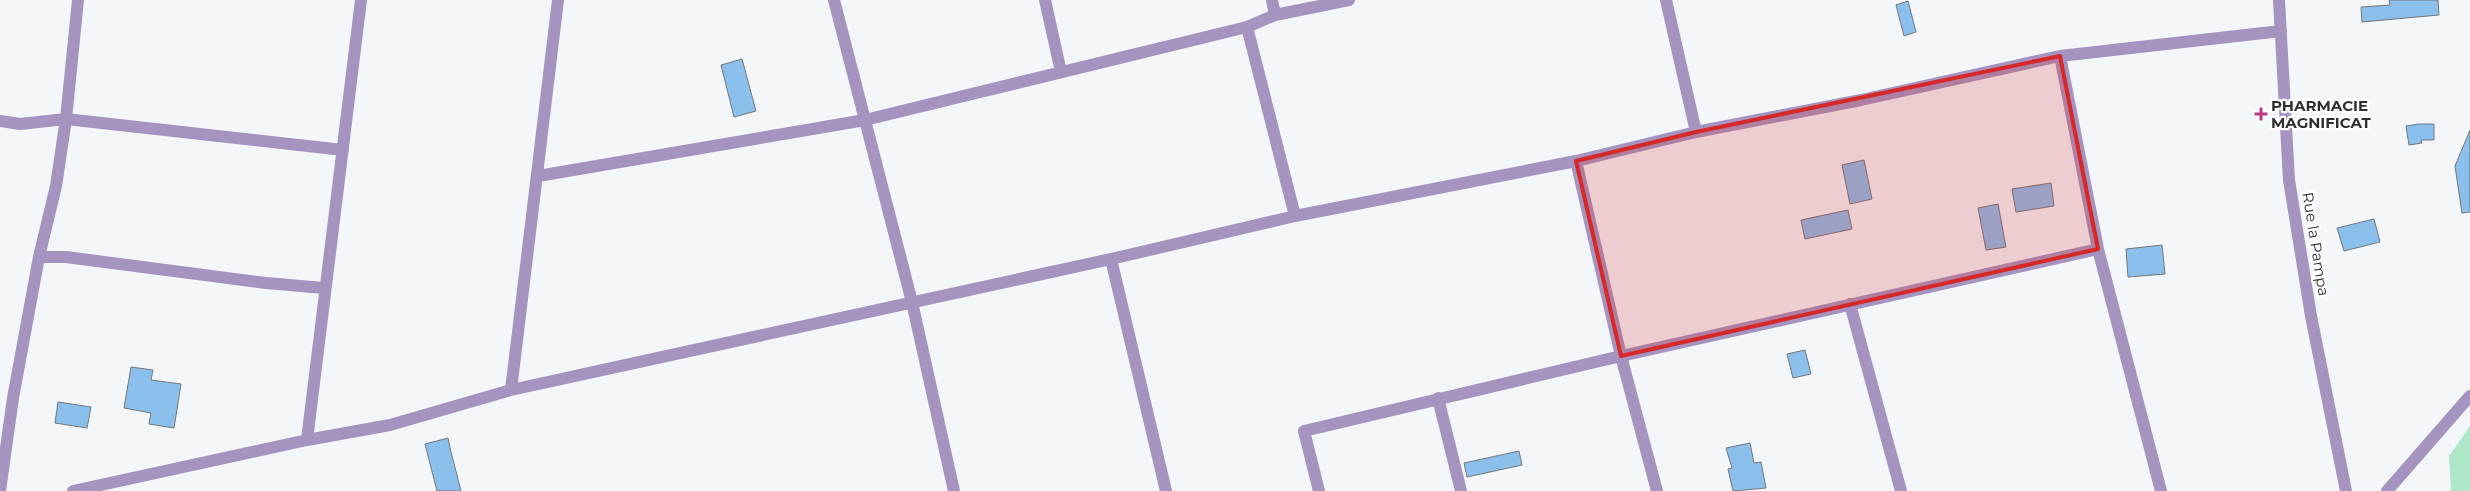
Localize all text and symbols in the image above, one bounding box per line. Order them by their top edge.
place label: PHARMACIE MAGNIFICAT [2271,96,2371,132]
marker: PHARMACIE MAGNIFICAT [2255,108,2267,120]
street label: Rue la Pampa [2298,191,2334,297]

